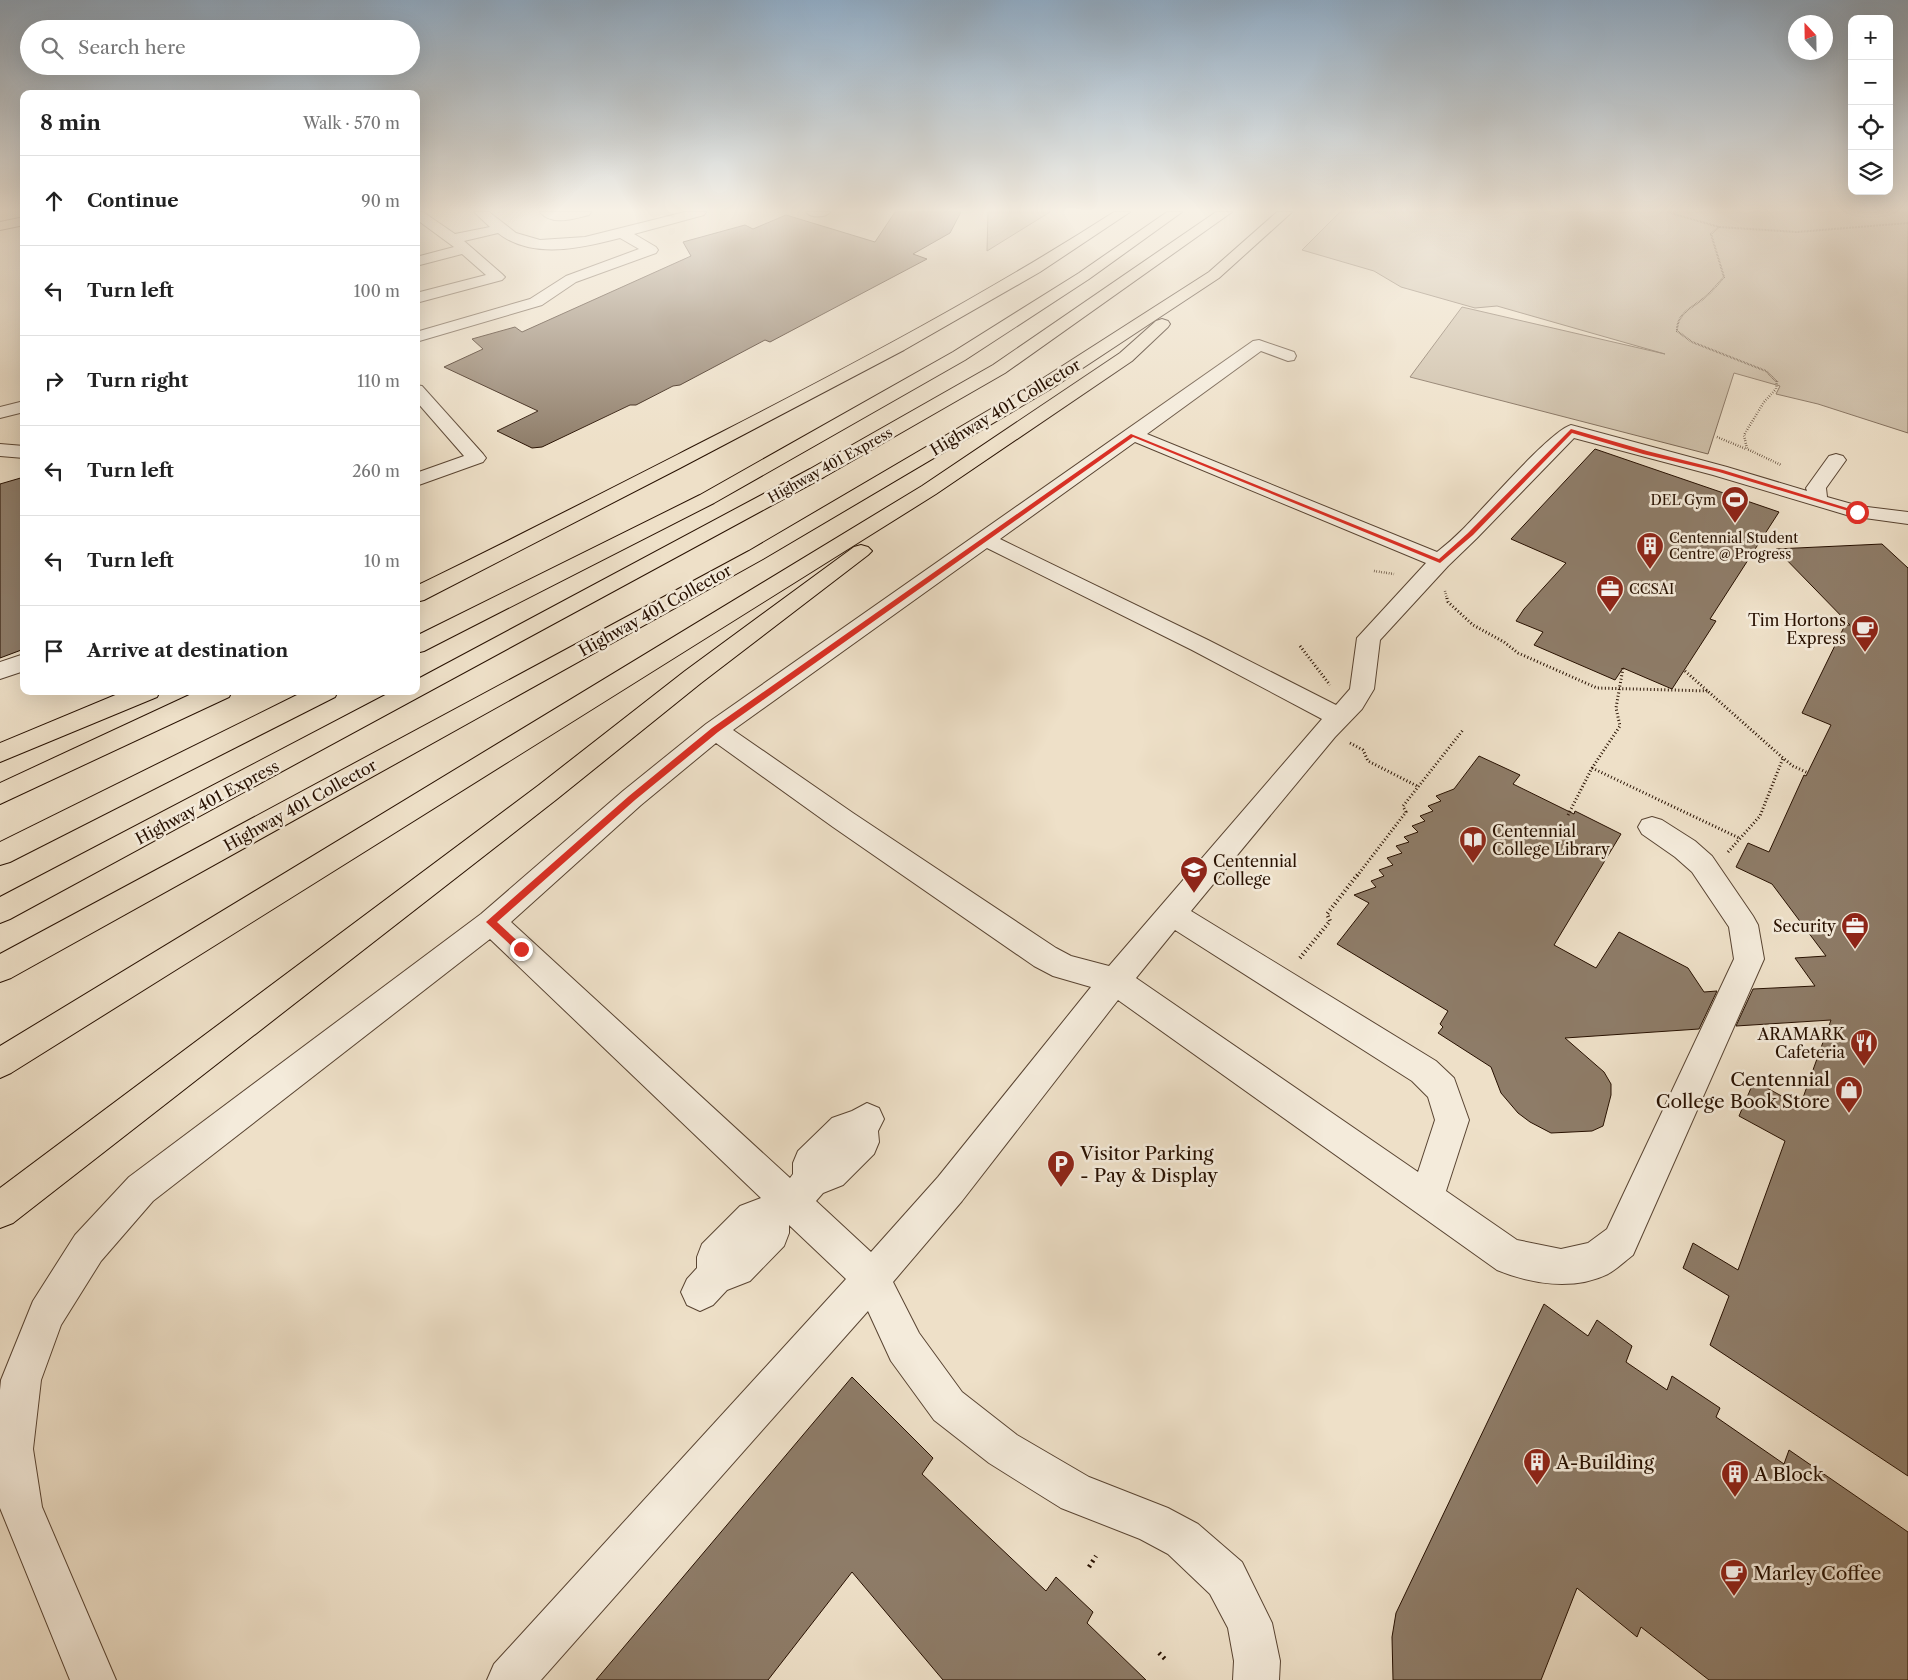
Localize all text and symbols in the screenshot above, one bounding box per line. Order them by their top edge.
north arrow [1788,15,1833,60]
map controls [1848,15,1893,195]
button: + [1848,15,1893,60]
search box [20,20,420,75]
icon: search [38,34,66,62]
text: Search here [78,36,186,59]
button: − [1848,60,1893,105]
button: locate [1848,105,1893,150]
text: 8 min [40,110,101,135]
text: Walk · 570 m [303,113,400,133]
button: layers [1848,150,1893,195]
icon: ahead [40,187,68,215]
text: Continue [87,189,179,212]
text: 90 m [361,191,400,211]
icon: left [40,277,68,305]
text: Turn left [87,279,174,302]
text: 100 m [354,281,400,301]
street label: Highway 401 Collector [926,354,1084,460]
icon: right [40,367,68,395]
text: Turn right [87,369,188,392]
text: 110 m [357,371,400,391]
street label: Highway 401 Express [764,423,896,507]
icon: left [40,457,68,485]
text: Turn left [87,459,174,482]
text: 260 m [352,461,400,481]
sports icon: DEL Gym [1720,485,1750,524]
place label: DEL Gym [1651,491,1716,509]
route start [1846,501,1869,524]
place label: Centennial Student Centre @ Progress [1669,529,1798,563]
building icon: Centennial Student Centre @ Progress [1635,531,1665,570]
icon: left [40,547,68,575]
text: Turn left [87,549,174,572]
text: 10 m [364,551,400,571]
street label: Highway 401 Collector [575,560,735,660]
office icon: CCSAI [1595,574,1625,613]
place label: CCSAI [1629,580,1674,598]
place label: Tim Hortons Express [1748,610,1846,648]
cafe icon: Tim Hortons Express [1850,614,1880,653]
icon: arrive [40,637,68,665]
text: Arrive at destination [87,639,288,662]
street label: Highway 401 Collector [220,755,380,855]
street label: Highway 401 Express [132,756,282,848]
place label: Centennial College Library [1492,821,1611,859]
library icon: Centennial College Library [1458,825,1488,864]
place label: Centennial College [1213,851,1297,889]
school or university icon: Centennial College [1179,855,1209,894]
office icon: Security [1840,911,1870,950]
place label: Security [1773,916,1837,936]
route end [510,938,533,961]
place label: ARAMARK Cafeteria [1756,1024,1846,1062]
restaurant icon: ARAMARK Cafeteria [1849,1028,1879,1067]
place label: Centennial College Book Store [1656,1068,1830,1113]
shop icon: Centennial College Book Store [1834,1075,1864,1114]
place label: Visitor Parking - Pay & Display [1079,1142,1218,1187]
parking icon: Visitor Parking - Pay & Display [1046,1149,1076,1188]
building icon: A-Building [1522,1447,1552,1486]
place label: A-Building [1555,1451,1655,1474]
building icon: A Block [1720,1459,1750,1498]
place label: A Block [1753,1463,1825,1486]
cafe icon: Marley Coffee [1719,1558,1749,1597]
place label: Marley Coffee [1753,1562,1881,1585]

